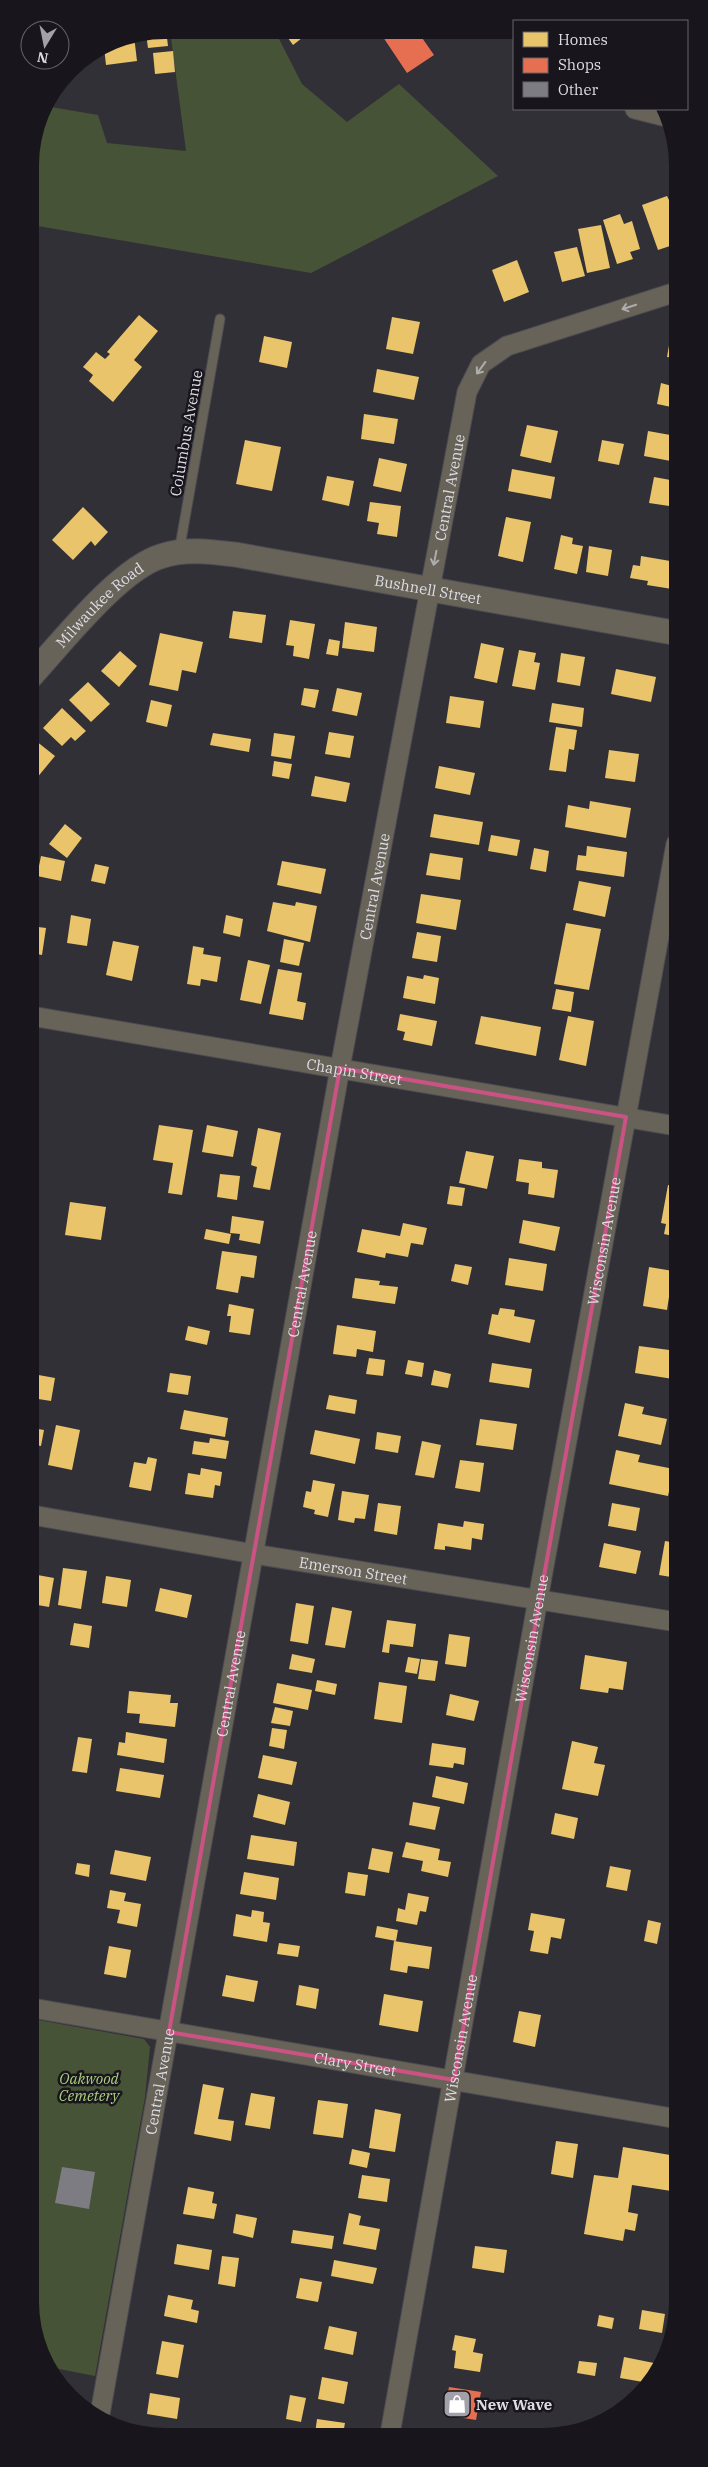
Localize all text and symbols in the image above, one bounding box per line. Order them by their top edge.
north arrow [20,20,70,70]
legend [513,20,688,110]
text: Homes [558,30,608,49]
text: N [36,48,50,68]
text: Shops [558,55,601,74]
text: Other [558,80,598,99]
one-way arrow [622,303,638,312]
one-way arrow [476,361,487,374]
street label: Columbus Avenue [166,368,206,498]
street label: Central Avenue [430,432,468,542]
one-way arrow [429,549,439,565]
street label: Milwaukee Road [51,558,147,651]
street label: Bushnell Street [373,570,483,608]
street label: Central Avenue [355,831,393,941]
street label: Chapin Street [305,1054,403,1089]
street label: Wisconsin Avenue [582,1175,624,1307]
street label: Central Avenue [283,1229,320,1339]
street label: Emerson Street [298,1552,409,1588]
street label: Wisconsin Avenue [510,1573,552,1704]
street label: Central Avenue [211,1629,249,1738]
street label: Wisconsin Avenue [439,1973,481,2104]
street label: Central Avenue [140,2026,178,2136]
street label: Clary Street [313,2047,398,2080]
park label: Oakwood Cemetery [59,2069,120,2105]
shop icon: New Wave [442,2389,472,2419]
place label: New Wave [476,2395,552,2414]

